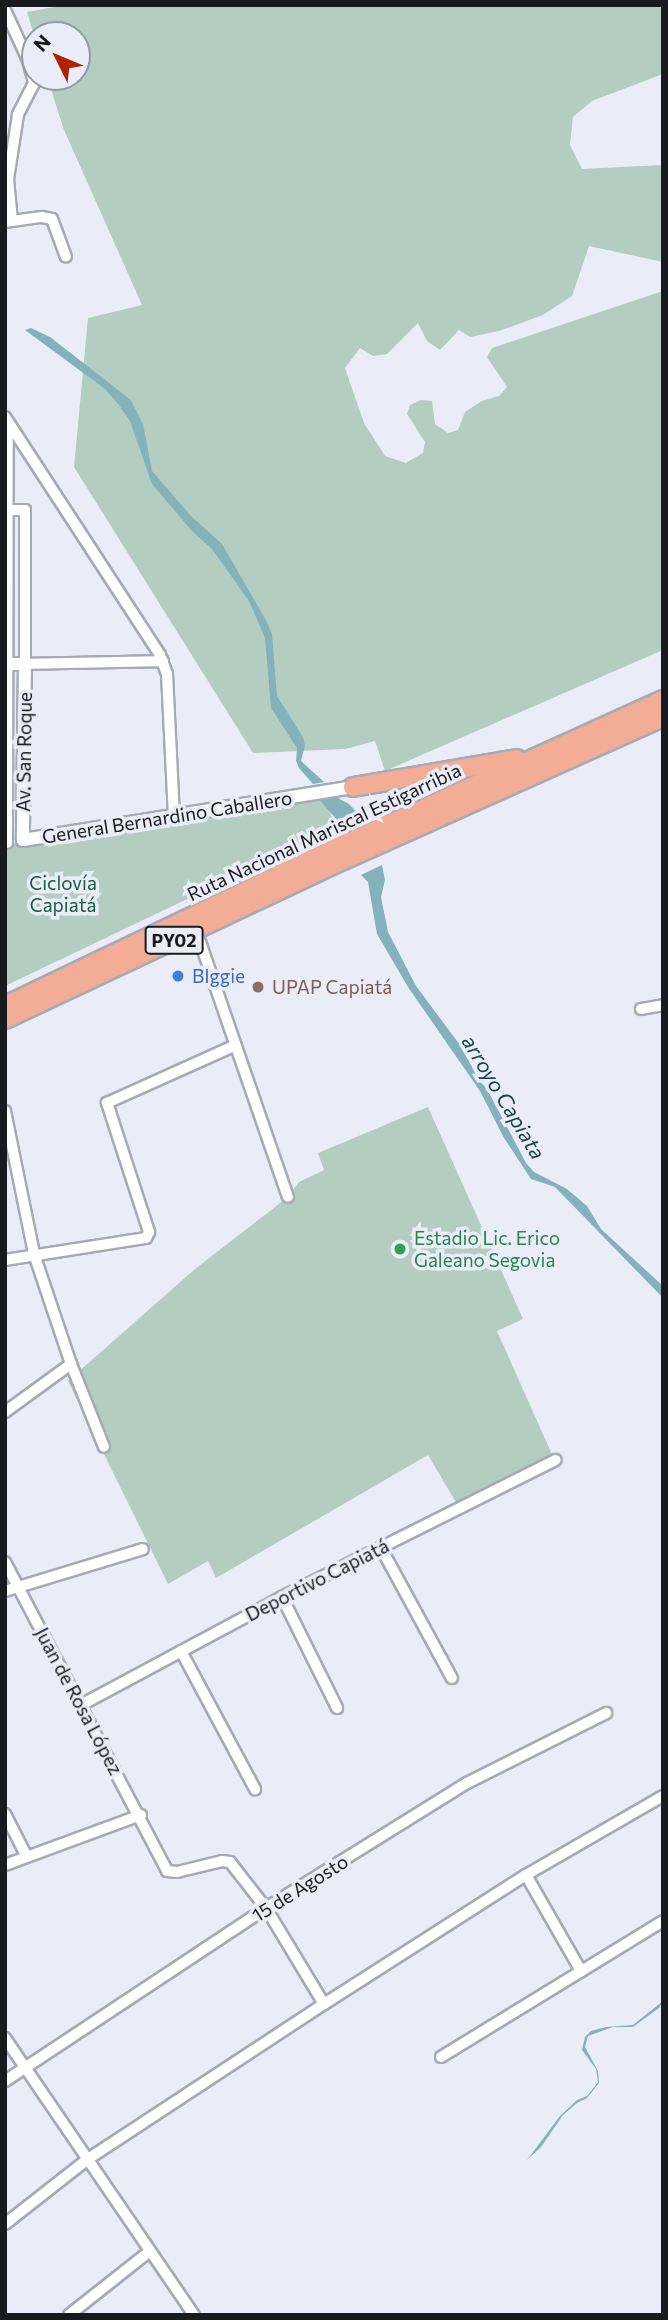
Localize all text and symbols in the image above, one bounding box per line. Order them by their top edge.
north arrow [21,21,91,91]
text: N [28,30,55,56]
street label: Av. San Roque [12,692,36,812]
street label: Ruta Nacional Mariscal Estigarribia [184,758,464,906]
street label: General Bernardino Caballero [40,786,294,848]
park label: Ciclovía Capiatá [29,872,97,916]
road number: PY02 [144,925,204,954]
place label: BIggie [192,965,245,987]
marker: BIggie [170,968,186,984]
place label: UPAP Capiatá [272,976,392,998]
marker: UPAP Capiatá [250,979,266,995]
water label: arroyo Capiata [457,1030,551,1164]
place label: Estadio Lic. Erico Galeano Segovia [414,1227,560,1271]
marker: Estadio Lic. Erico Galeano Segovia [392,1241,408,1257]
street label: Deportivo Capiatá [241,1534,393,1626]
street label: Juan de Rosa López [31,1623,127,1779]
street label: 15 de Agosto [248,1849,352,1927]

